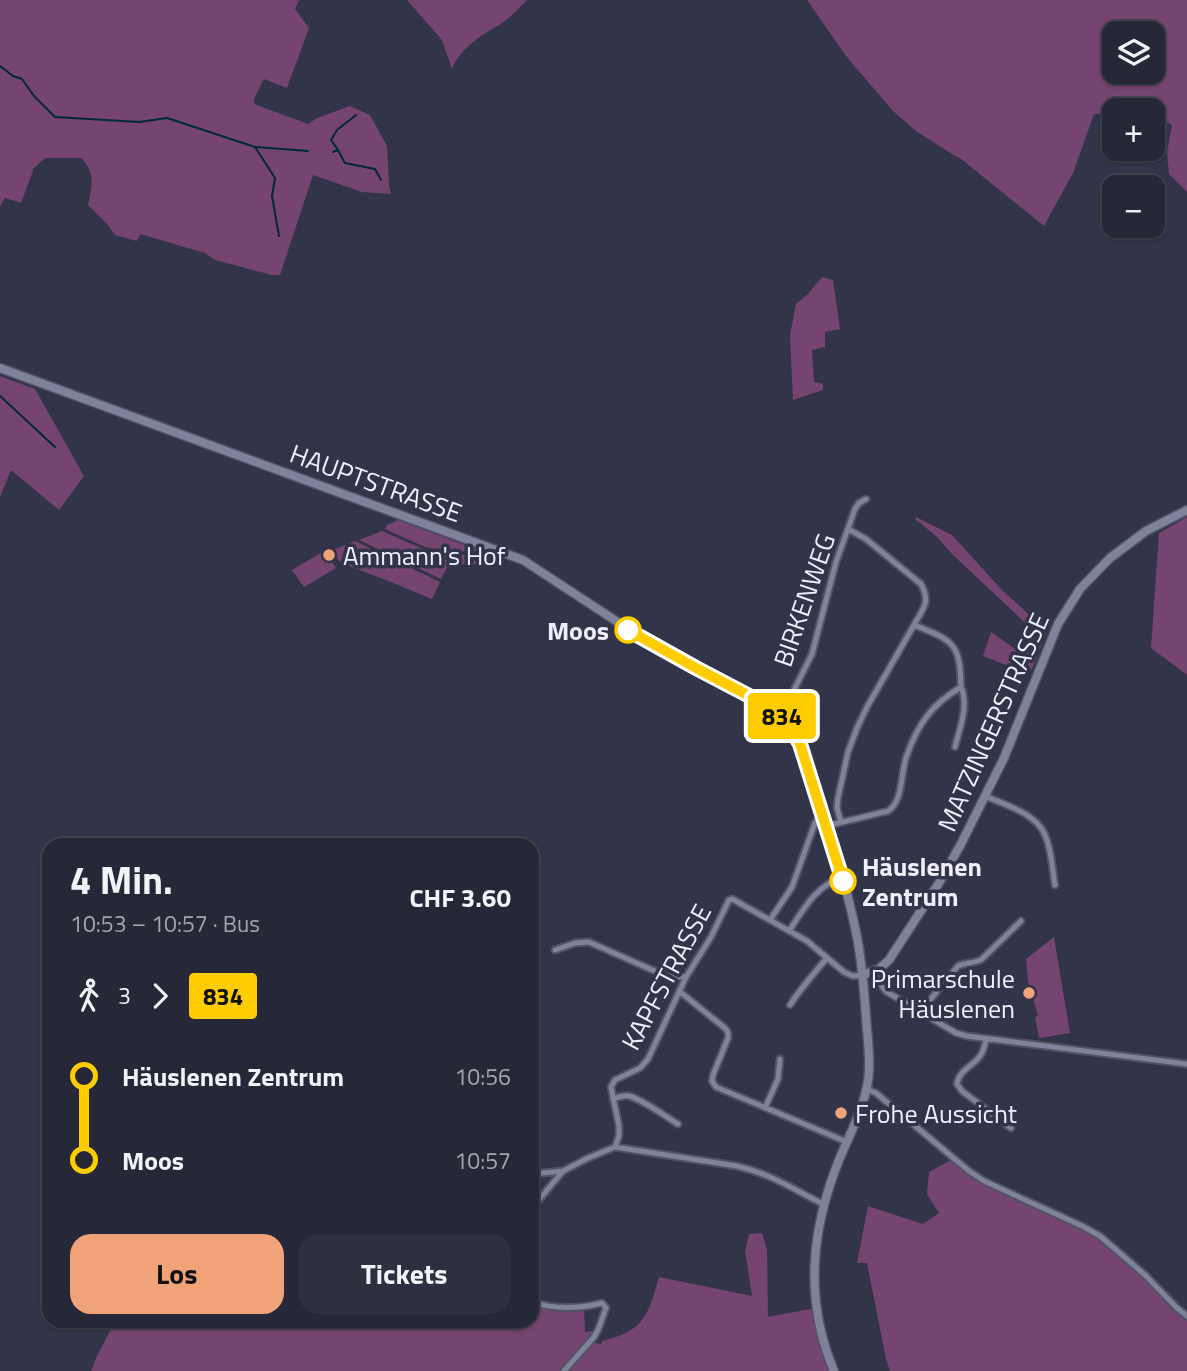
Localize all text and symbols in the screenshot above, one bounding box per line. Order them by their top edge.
map controls [1102,21,1165,238]
button: layers [1102,21,1165,84]
button: + [1102,98,1165,161]
button: − [1102,175,1165,238]
street label: HAUPTSTRASSE [285,434,467,532]
street label: BIRKENWEG [763,528,845,672]
place label: Ammann's Hof [343,536,506,575]
marker: Ammann's Hof [321,547,337,563]
street label: MATZINGERSTRASSE [927,606,1059,838]
place label: Moos [547,611,609,650]
marker: Moos [615,617,641,643]
line badge: 834 [742,693,822,739]
text: 834 [762,698,802,734]
place label: Häuslenen Zentrum [862,847,982,916]
text: 4 Min. [70,851,173,909]
marker: Häuslenen Zentrum [830,868,856,894]
text: CHF 3.60 [409,878,511,917]
street label: KAPFSTRASSE [611,897,721,1057]
text: 10:53 – 10:57 · Bus [70,906,260,941]
place label: Primarschule Häuslenen [871,959,1015,1028]
icon: walk [70,977,108,1015]
icon: forward [141,977,179,1015]
text: 3 [118,978,131,1013]
text: 834 [203,978,243,1014]
marker: Primarschule Häuslenen [1021,985,1037,1001]
text: Häuslenen Zentrum [122,1057,344,1096]
text: 10:56 [454,1059,511,1094]
place label: Frohe Aussicht [855,1094,1017,1133]
marker: Frohe Aussicht [833,1105,849,1121]
text: Moos [122,1141,184,1180]
text: 10:57 [454,1143,511,1178]
button: Los [70,1234,284,1314]
button: Tickets [298,1234,511,1314]

